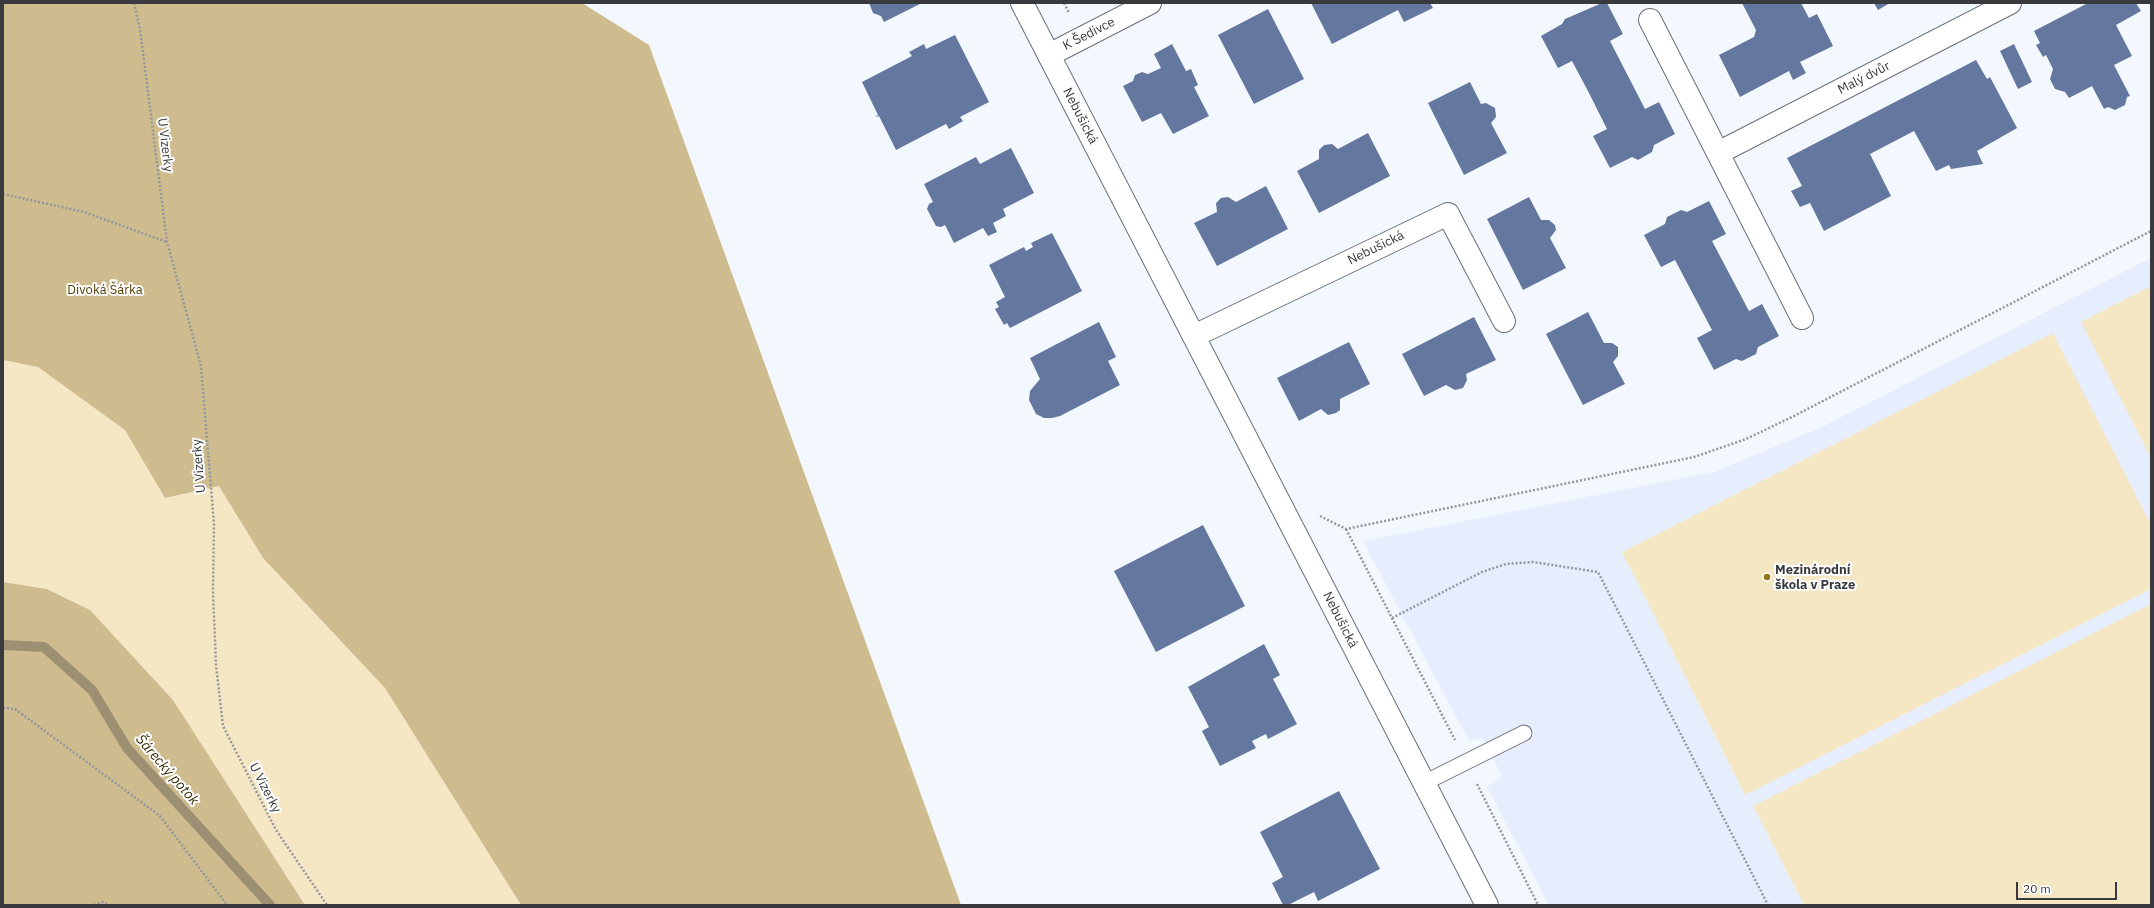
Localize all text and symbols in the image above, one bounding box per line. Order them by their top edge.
street label: K Šedivce [1060,14,1118,54]
street label: Malý dvůr [1835,58,1893,98]
street label: Nebušická [1059,85,1101,147]
street label: U Vizerky [154,117,176,173]
street label: Nebušická [1345,228,1407,268]
park label: Divoká Šárka [67,282,143,298]
street label: U Vizerky [189,438,209,494]
place label: Mezinárodní škola v Praze [1775,562,1855,593]
marker: Mezinárodní škola v Praze [1762,572,1772,582]
street label: Nebušická [1319,589,1361,651]
water label: Šárecký potok [132,731,202,809]
street label: U Vizerky [246,760,284,816]
scale bar [2018,874,2119,900]
text: 20 m [2023,881,2051,896]

